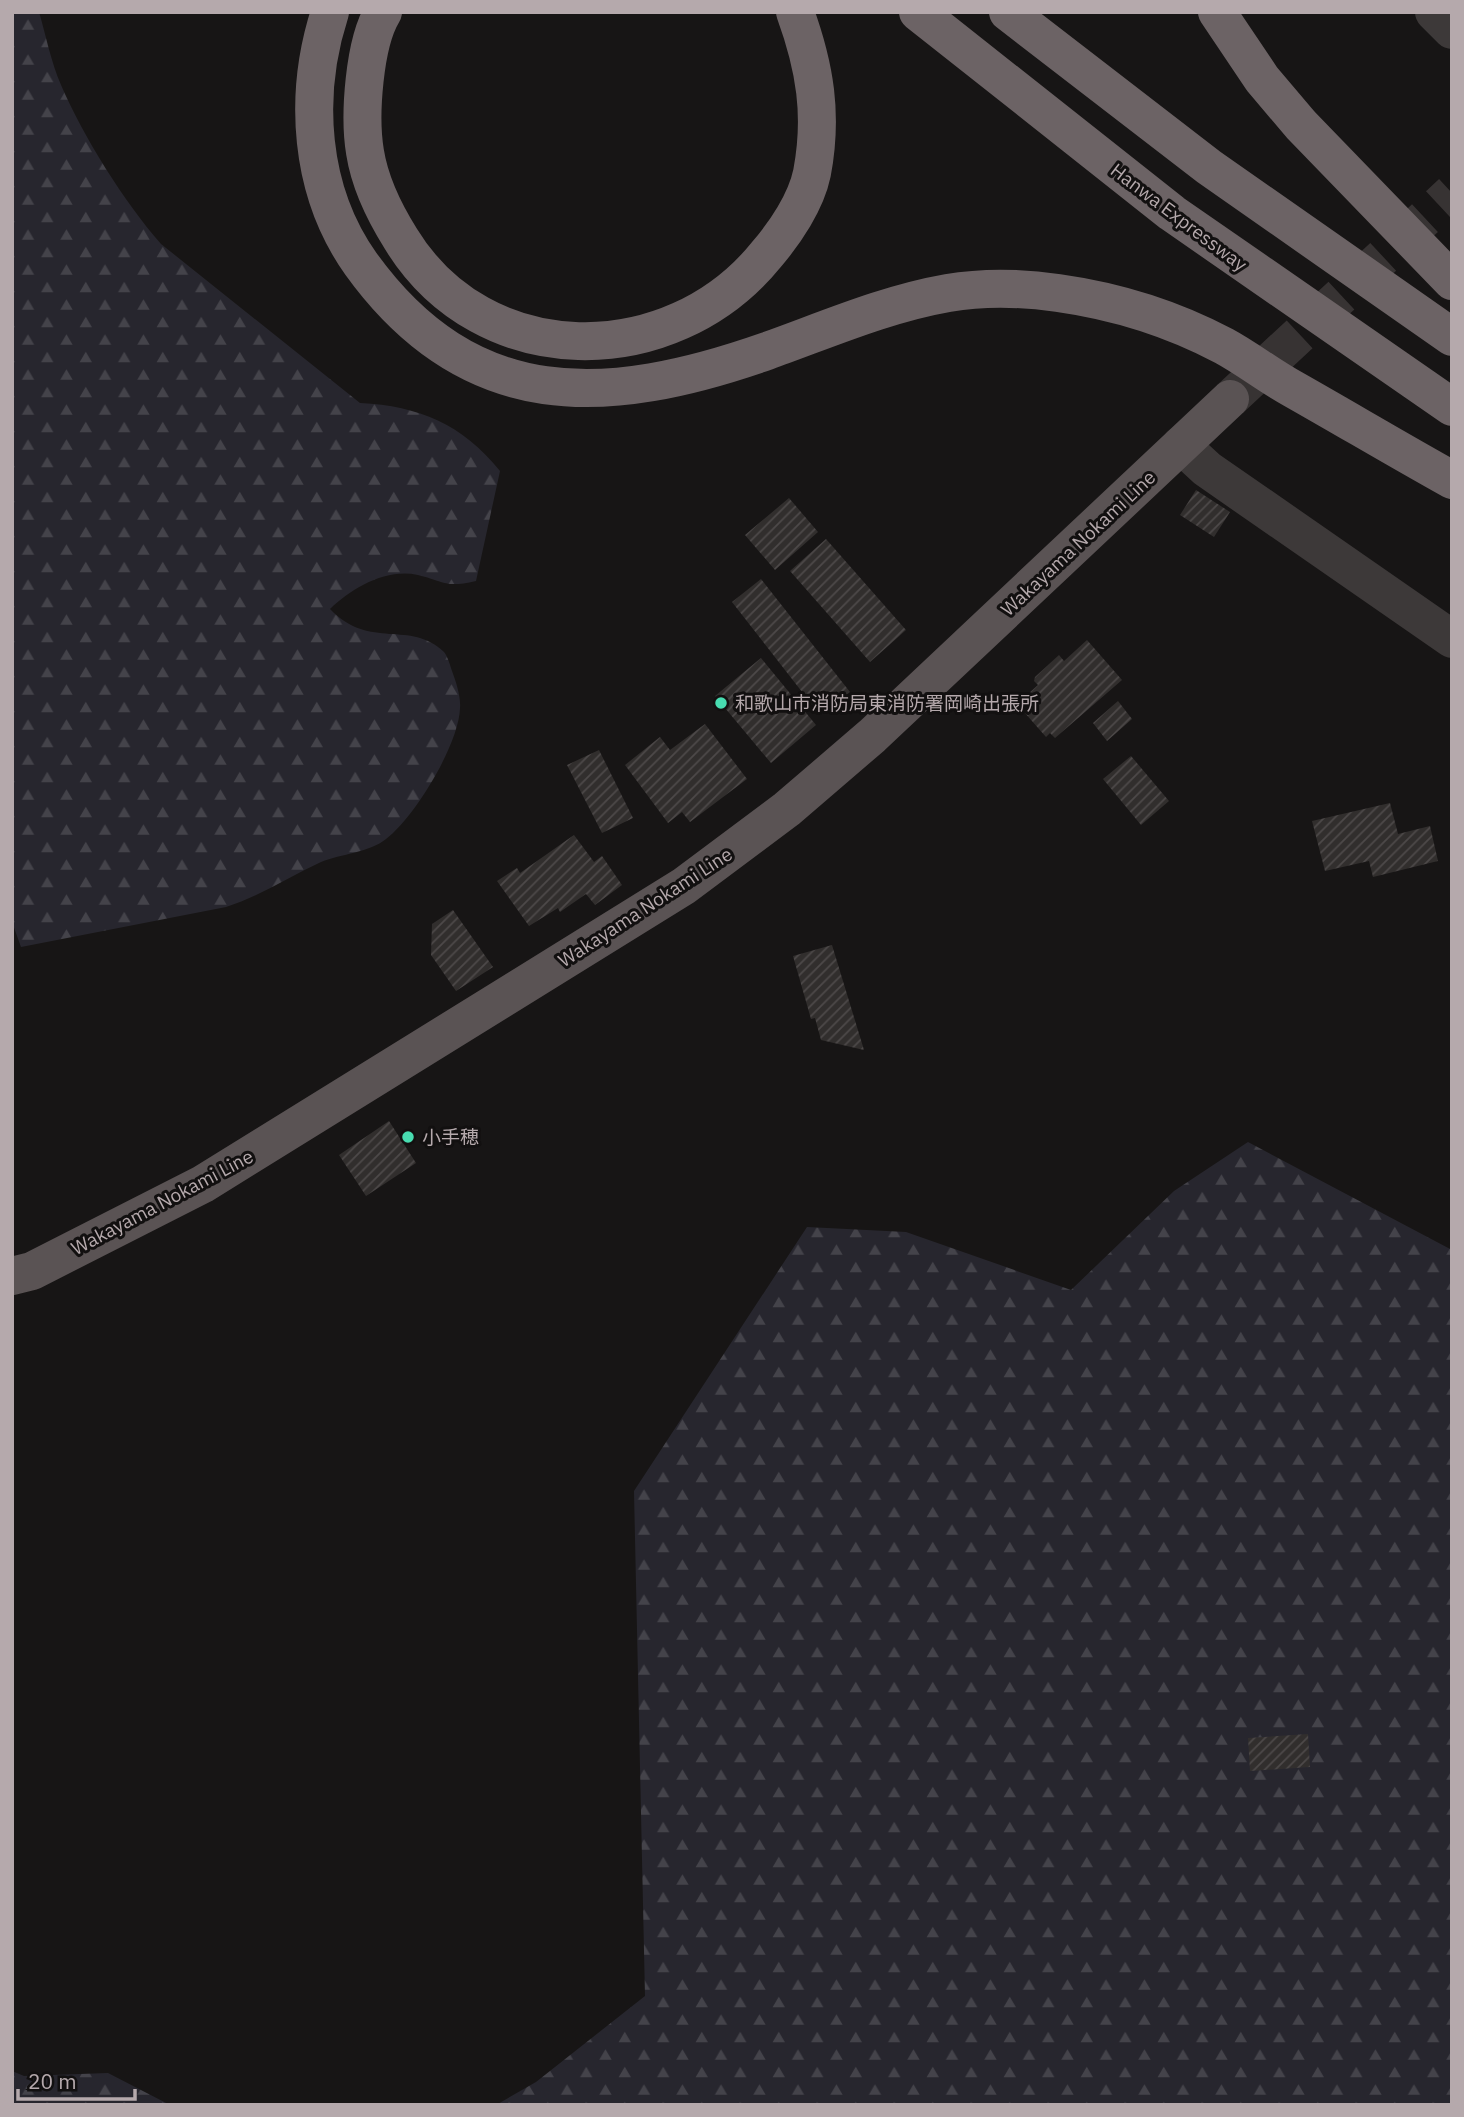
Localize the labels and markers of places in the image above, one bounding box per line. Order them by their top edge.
place label: 和歌山市消防局東消防署岡崎出張所 [735,691,1039,715]
marker: 和歌山市消防局東消防署岡崎出張所 [713,695,729,711]
place label: 小手穂 [422,1125,479,1149]
marker: 小手穂 [400,1129,416,1145]

